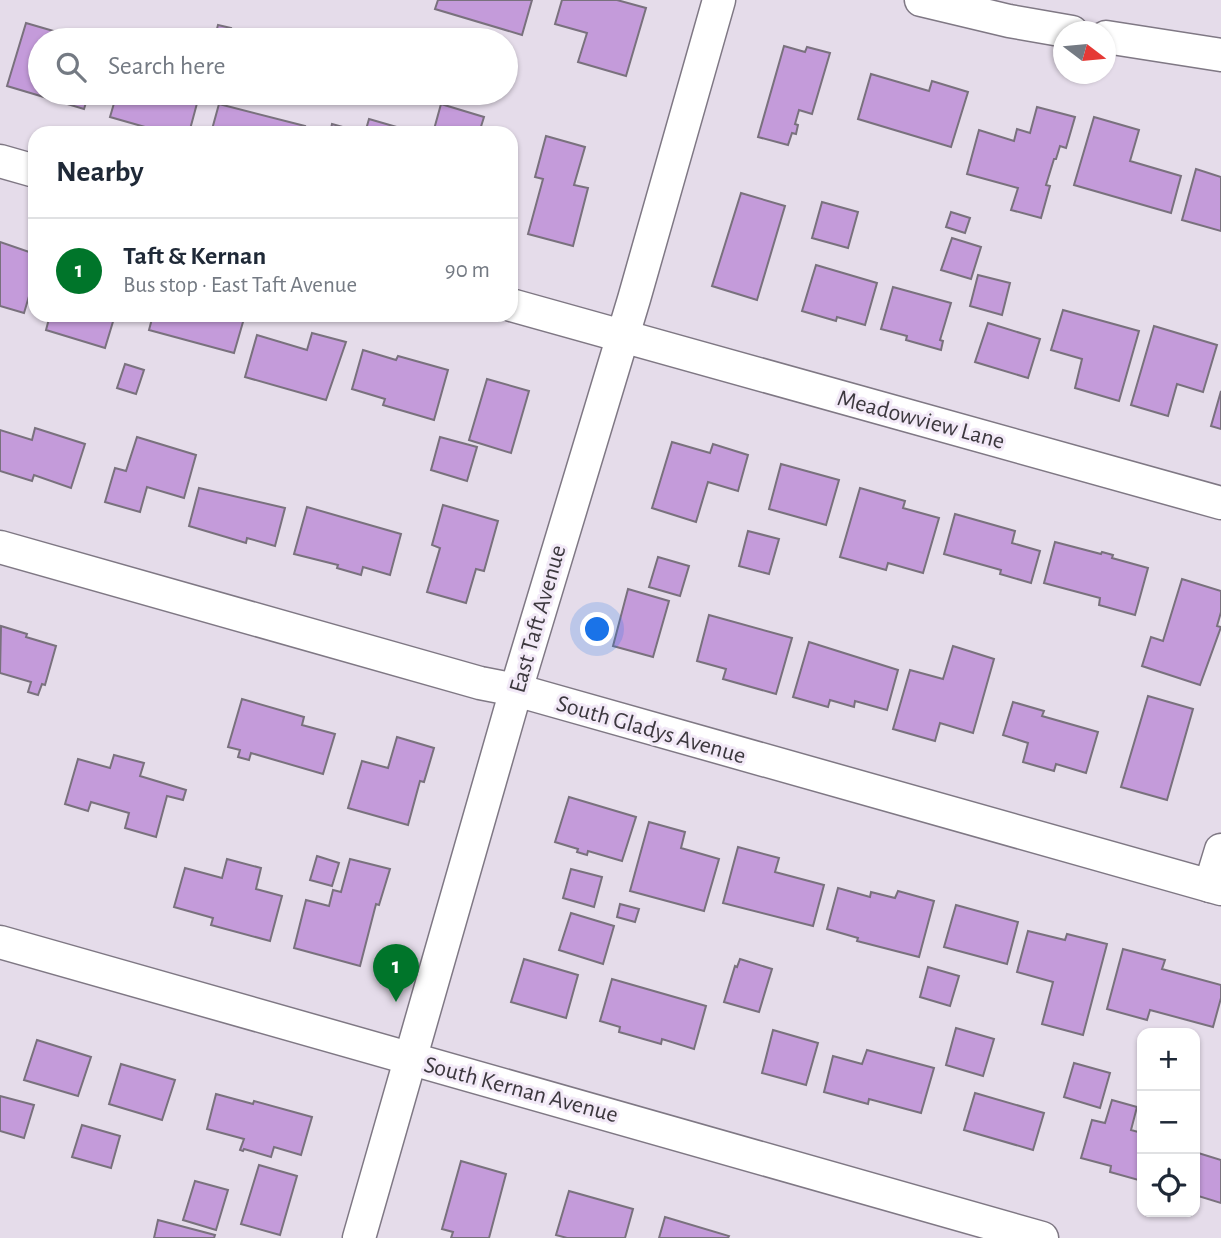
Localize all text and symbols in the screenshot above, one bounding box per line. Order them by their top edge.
north arrow [1053,21,1116,84]
search box [28,28,518,105]
icon: search [52,48,90,86]
text: Search here [108,53,226,79]
text: Nearby [56,157,144,187]
text: Taft & Kernan [123,243,266,269]
text: 1 [75,259,83,282]
text: 90 m [445,259,490,282]
text: Bus stop · East Taft Avenue [123,274,357,297]
street label: Meadowview Lane [835,386,1007,454]
street label: East Taft Avenue [505,542,571,696]
your location [580,612,614,646]
street label: South Gladys Avenue [554,692,748,768]
pin: 1 [373,944,419,1002]
map controls [1137,1028,1200,1217]
button: + [1137,1028,1200,1091]
street label: South Kernan Avenue [421,1053,621,1127]
button: − [1137,1091,1200,1154]
button: locate [1137,1154,1200,1217]

